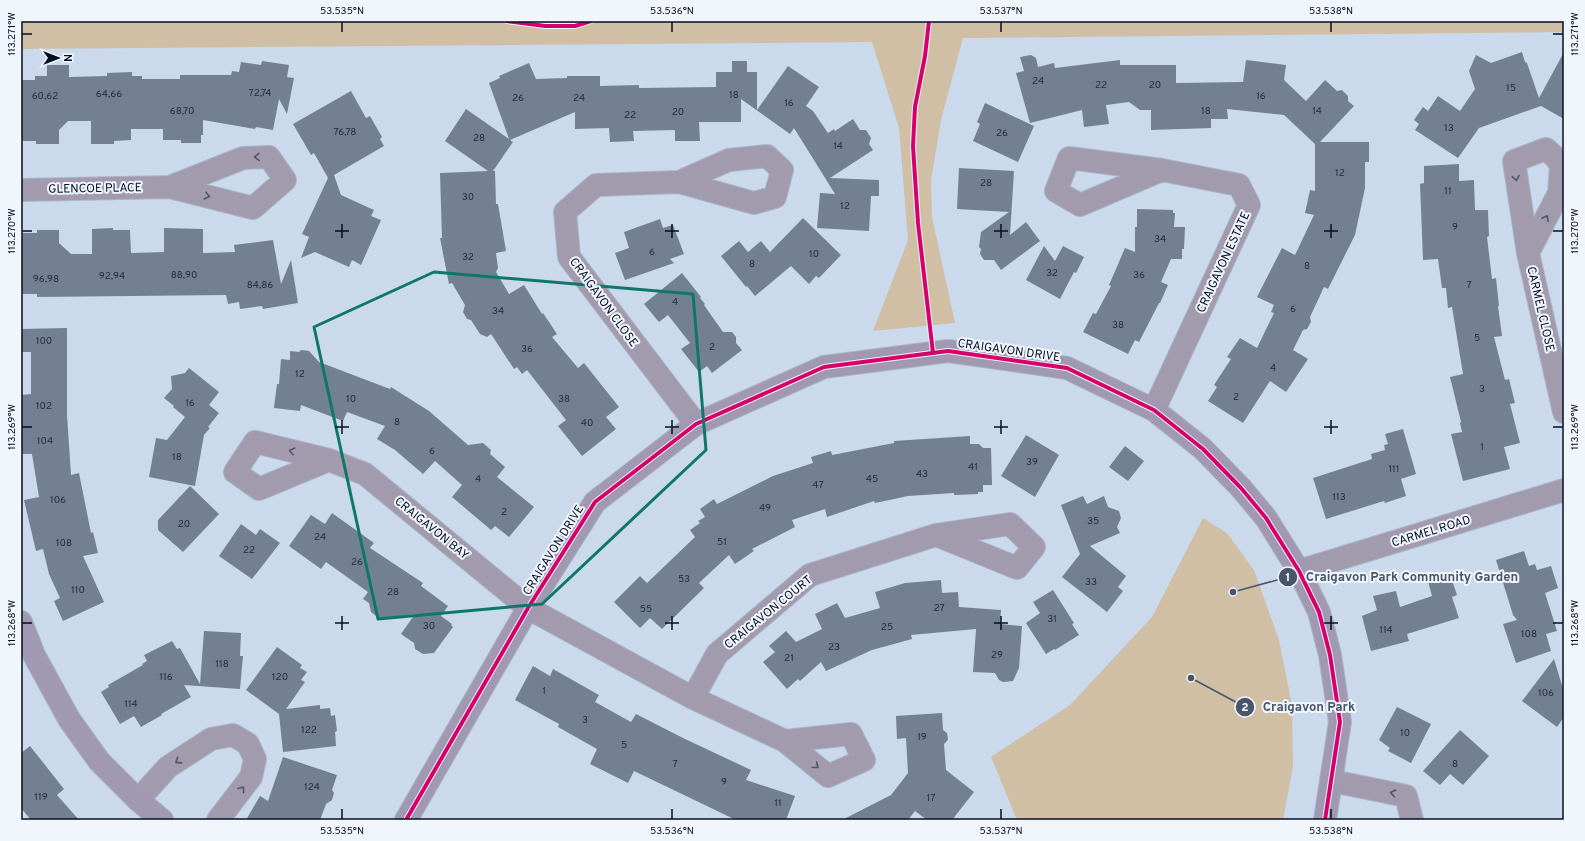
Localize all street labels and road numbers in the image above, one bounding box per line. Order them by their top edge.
street label: GLENCOE PLACE [48,180,142,198]
street label: CRAIGAVON ESTATE [1193,209,1254,316]
street label: CRAIGAVON CLOSE [565,255,641,351]
street label: CARMEL CLOSE [1522,265,1558,353]
street label: CRAIGAVON DRIVE [956,336,1061,366]
street label: CRAIGAVON BAY [391,494,472,564]
street label: CRAIGAVON DRIVE [520,502,588,599]
street label: CARMEL ROAD [1390,512,1473,552]
street label: CRAIGAVON COURT [721,572,816,653]

